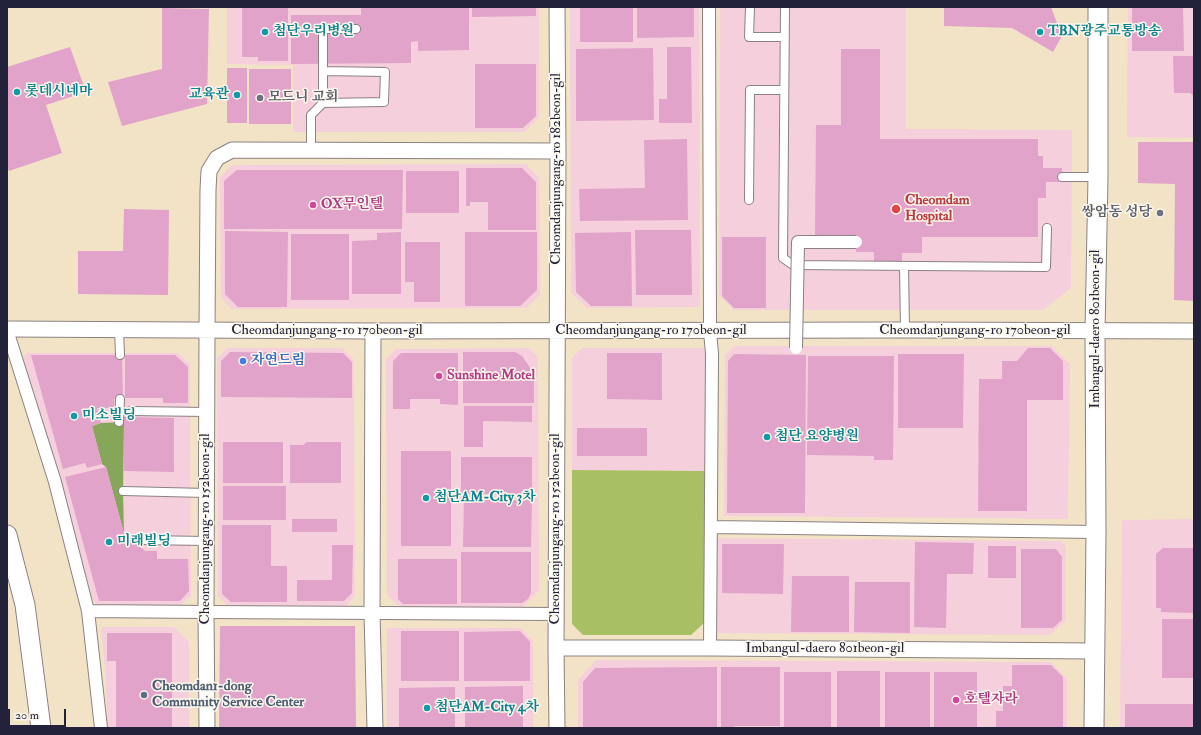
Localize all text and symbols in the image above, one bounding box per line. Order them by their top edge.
place label: 첨단우리병원 [273,24,354,40]
place label: TBN광주교통방송 [1048,24,1161,40]
marker: 첨단우리병원 [260,27,270,37]
marker: TBN광주교통방송 [1035,27,1045,37]
street label: Cheomdanjungang-ro 182beon-gil [549,73,565,265]
place label: 롯데시네마 [25,84,93,100]
marker: 롯데시네마 [12,87,22,97]
place label: 교육관 [188,87,229,103]
marker: 교육관 [232,90,242,100]
place label: 모드니 교회 [268,90,339,106]
marker: 모드니 교회 [255,93,265,103]
place label: Cheomdam Hospital [905,193,970,226]
place label: OX무인텔 [321,197,383,213]
marker: OX무인텔 [308,200,318,210]
marker: Cheomdam Hospital [890,203,902,215]
place label: 쌍암동 성당 [1081,205,1152,221]
marker: 쌍암동 성당 [1155,208,1165,218]
street label: Imbangul-daero 801beon-gil [1088,250,1104,408]
street label: Cheomdanjungang-ro 170beon-gil [231,323,423,339]
street label: Cheomdanjungang-ro 170beon-gil [555,323,747,339]
street label: Cheomdanjungang-ro 170beon-gil [879,323,1071,339]
place label: 자연드림 [251,353,305,369]
marker: 자연드림 [238,356,248,366]
place label: Sunshine Motel [447,368,535,384]
marker: Sunshine Motel [434,371,444,381]
place label: 미소빌딩 [82,408,136,424]
marker: 미소빌딩 [69,411,79,421]
place label: 첨단 요양병원 [775,429,859,445]
marker: 첨단 요양병원 [762,432,772,442]
street label: Cheomdanjungang-ro 152beon-gil [198,433,214,625]
street label: Cheomdanjungang-ro 152beon-gil [548,433,564,625]
place label: 첨단AM-City 3차 [434,490,536,506]
marker: 첨단AM-City 3차 [421,493,431,503]
place label: 미래빌딩 [117,534,171,550]
marker: 미래빌딩 [104,537,114,547]
street label: Imbangul-daero 801beon-gil [746,641,904,657]
place label: Cheomdan1-dong Community Service Center [152,679,304,712]
marker: Cheomdan1-dong Community Service Center [139,690,149,700]
place label: 호텔자라 [964,692,1018,708]
marker: 호텔자라 [951,695,961,705]
place label: 첨단AM-City 4차 [435,700,539,716]
scale bar [10,701,68,727]
marker: 첨단AM-City 4차 [422,703,432,713]
text: 20 m [15,708,39,723]

